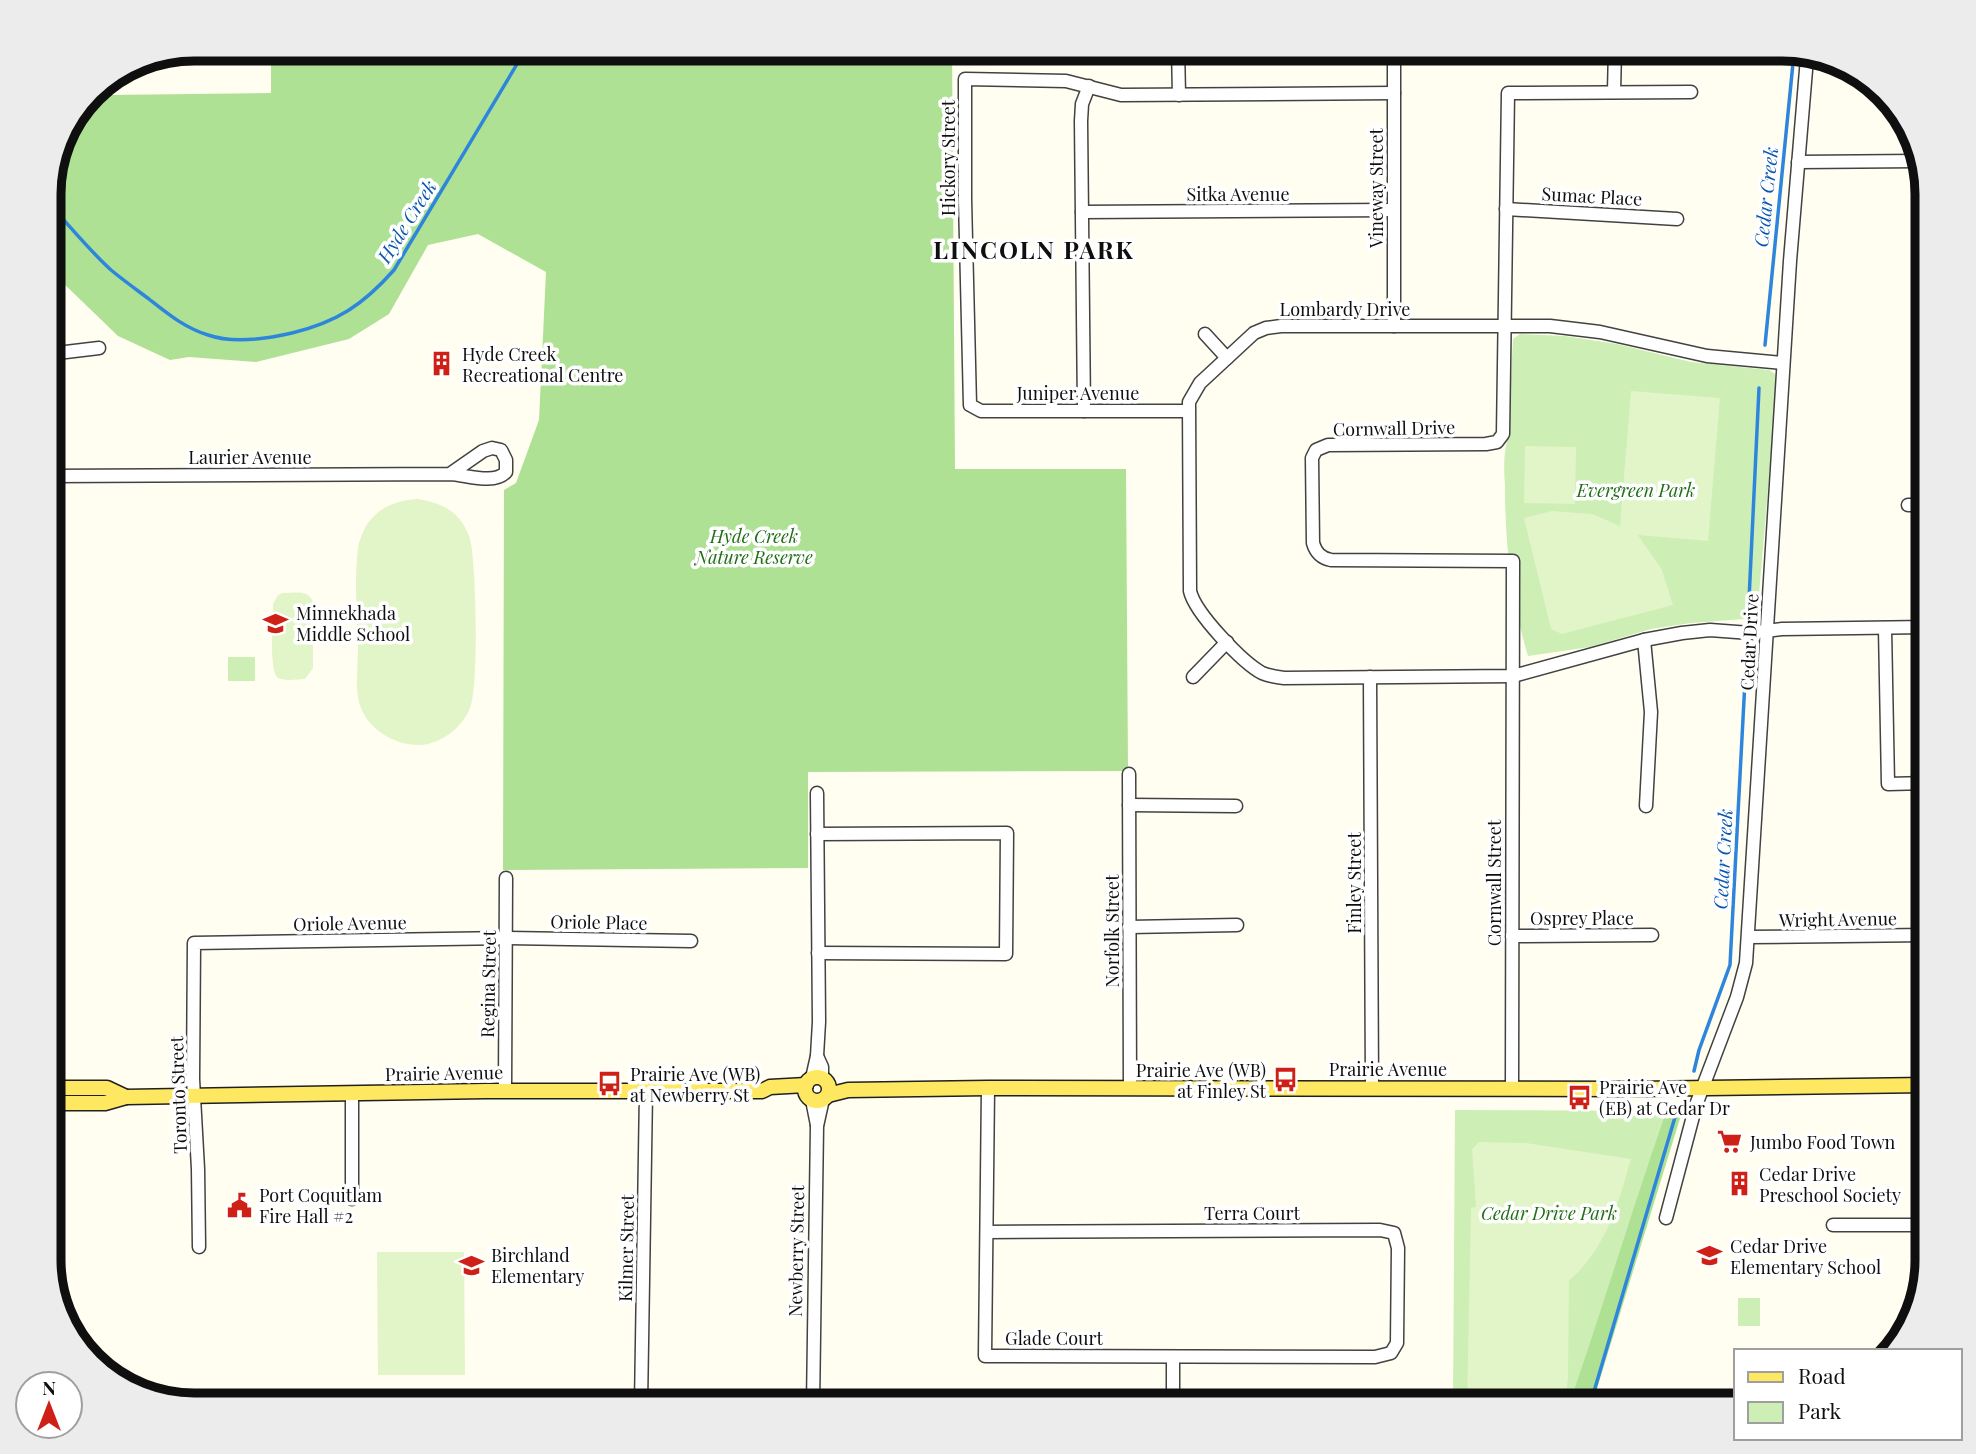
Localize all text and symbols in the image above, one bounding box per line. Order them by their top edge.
street label: Hickory Street [936,99,960,216]
street label: Vineway Street [1364,127,1388,249]
water label: Cedar Creek [1747,145,1783,248]
water label: Hyde Creek [370,175,442,268]
street label: Sumac Place [1541,181,1643,211]
street label: Sitka Avenue [1186,182,1290,206]
district label: LINCOLN PARK [933,233,1135,265]
street label: Lombardy Drive [1280,297,1410,321]
place label: Hyde Creek Recreational Centre [462,342,623,387]
building icon: Hyde Creek Recreational Centre [428,350,456,378]
street label: Juniper Avenue [1016,381,1139,405]
street label: Cornwall Drive [1333,415,1455,441]
street label: Laurier Avenue [188,445,312,469]
park label: Evergreen Park [1576,478,1695,502]
park label: Hyde Creek Nature Reserve [693,524,813,569]
street label: Cedar Drive [1734,593,1764,691]
place label: Minnekhada Middle School [296,601,410,646]
school or university icon: Minnekhada Middle School [262,609,290,637]
water label: Cedar Creek [1706,808,1738,910]
street label: Cornwall Street [1482,819,1506,946]
street label: Finley Street [1342,832,1366,934]
street label: Norfolk Street [1100,874,1124,988]
street label: Osprey Place [1530,906,1634,930]
street label: Wright Avenue [1778,906,1897,932]
street label: Oriole Place [550,909,648,935]
street label: Oriole Avenue [293,910,407,936]
street label: Regina Street [475,929,501,1038]
street label: Toronto Street [164,1035,192,1154]
street label: Prairie Avenue [1329,1057,1447,1081]
place label: Prairie Ave (WB) at Finley St [1136,1058,1267,1103]
street label: Prairie Avenue [385,1060,503,1086]
place label: Prairie Ave (WB) at Newberry St [630,1062,760,1107]
bus stop icon: Prairie Ave (WB) at Finley St [1272,1066,1300,1094]
bus stop icon: Prairie Ave (WB) at Newberry St [596,1070,624,1098]
place label: Prairie Ave (EB) at Cedar Dr [1599,1075,1730,1120]
bus stop icon: Prairie Ave (EB) at Cedar Dr [1565,1083,1593,1111]
supermarket icon: Jumbo Food Town [1716,1128,1744,1156]
place label: Jumbo Food Town [1749,1130,1896,1154]
place label: Cedar Drive Preschool Society [1759,1162,1901,1207]
building icon: Cedar Drive Preschool Society [1725,1170,1753,1198]
place label: Port Coquitlam Fire Hall #2 [259,1183,382,1228]
street label: Newberry Street [783,1184,809,1317]
public building icon: Port Coquitlam Fire Hall #2 [225,1191,253,1219]
street label: Kilmer Street [613,1193,639,1302]
street label: Terra Court [1204,1201,1301,1225]
park label: Cedar Drive Park [1481,1201,1617,1225]
place label: Cedar Drive Elementary School [1730,1234,1881,1279]
school or university icon: Cedar Drive Elementary School [1696,1242,1724,1270]
place label: Birchland Elementary [491,1243,584,1288]
school or university icon: Birchland Elementary [457,1251,485,1279]
street label: Glade Court [1005,1326,1104,1350]
legend [1734,1349,1962,1440]
text: Road [1798,1361,1846,1389]
north arrow [14,1370,84,1440]
text: N [42,1374,56,1400]
text: Park [1798,1396,1842,1424]

